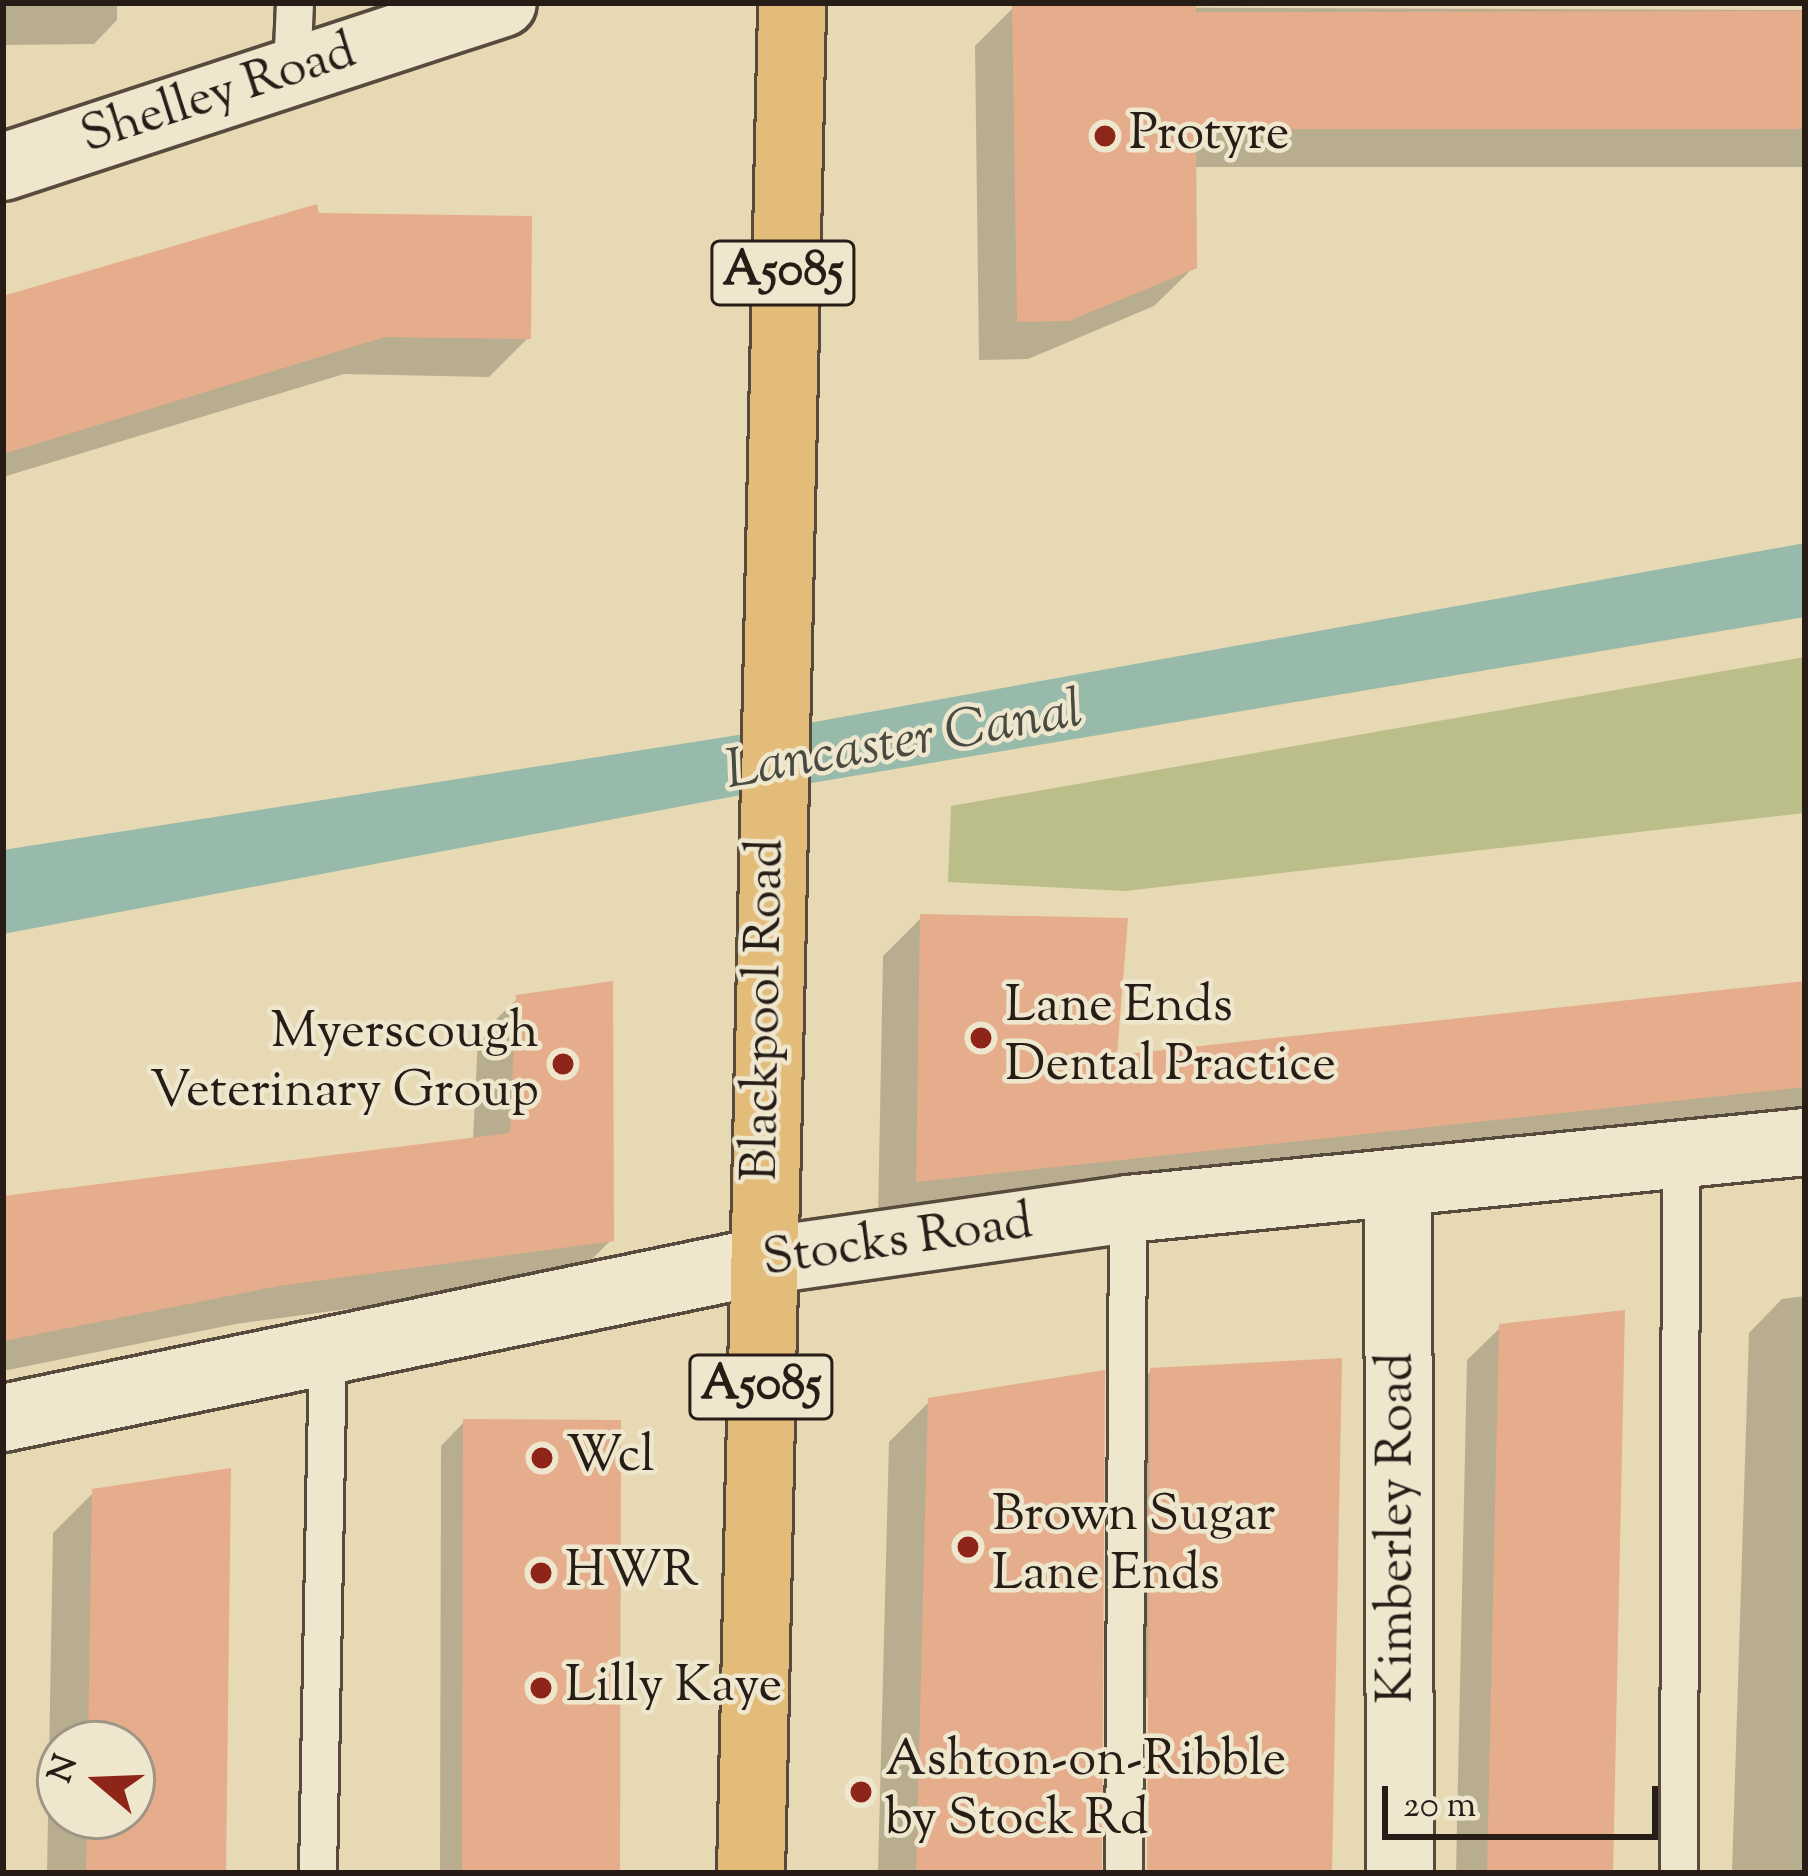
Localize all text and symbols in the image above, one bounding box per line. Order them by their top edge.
street label: Shelley Road [74,23,364,169]
place label: Protyre [1129,105,1290,167]
marker: Protyre [1092,123,1118,149]
road number: A5085 [708,231,858,315]
water label: Lancaster Canal [720,680,1088,806]
street label: Blackpool Road [732,838,800,1182]
place label: Lane Ends Dental Practice [1005,978,1336,1098]
place label: Myerscough Veterinary Group [150,1004,539,1124]
marker: Lane Ends Dental Practice [968,1025,994,1051]
marker: Myerscough Veterinary Group [550,1051,576,1077]
street label: Stocks Road [759,1194,1037,1292]
road number: A5085 [686,1345,836,1429]
street label: Kimberley Road [1368,1352,1430,1704]
place label: Wcl [566,1427,655,1489]
marker: Wcl [529,1445,555,1471]
place label: Brown Sugar Lane Ends [992,1487,1275,1607]
marker: Brown Sugar Lane Ends [955,1534,981,1560]
place label: HWR [565,1542,699,1604]
marker: HWR [528,1560,554,1586]
place label: Lilly Kaye [565,1657,782,1719]
marker: Lilly Kaye [528,1675,554,1701]
north arrow [36,1720,156,1840]
place label: Ashton-on-Ribble by Stock Rd [885,1732,1286,1852]
text: N [38,1749,92,1790]
scale bar [1388,1762,1664,1836]
marker: Ashton-on-Ribble by Stock Rd [848,1779,874,1805]
text: 20 m [1403,1781,1476,1833]

